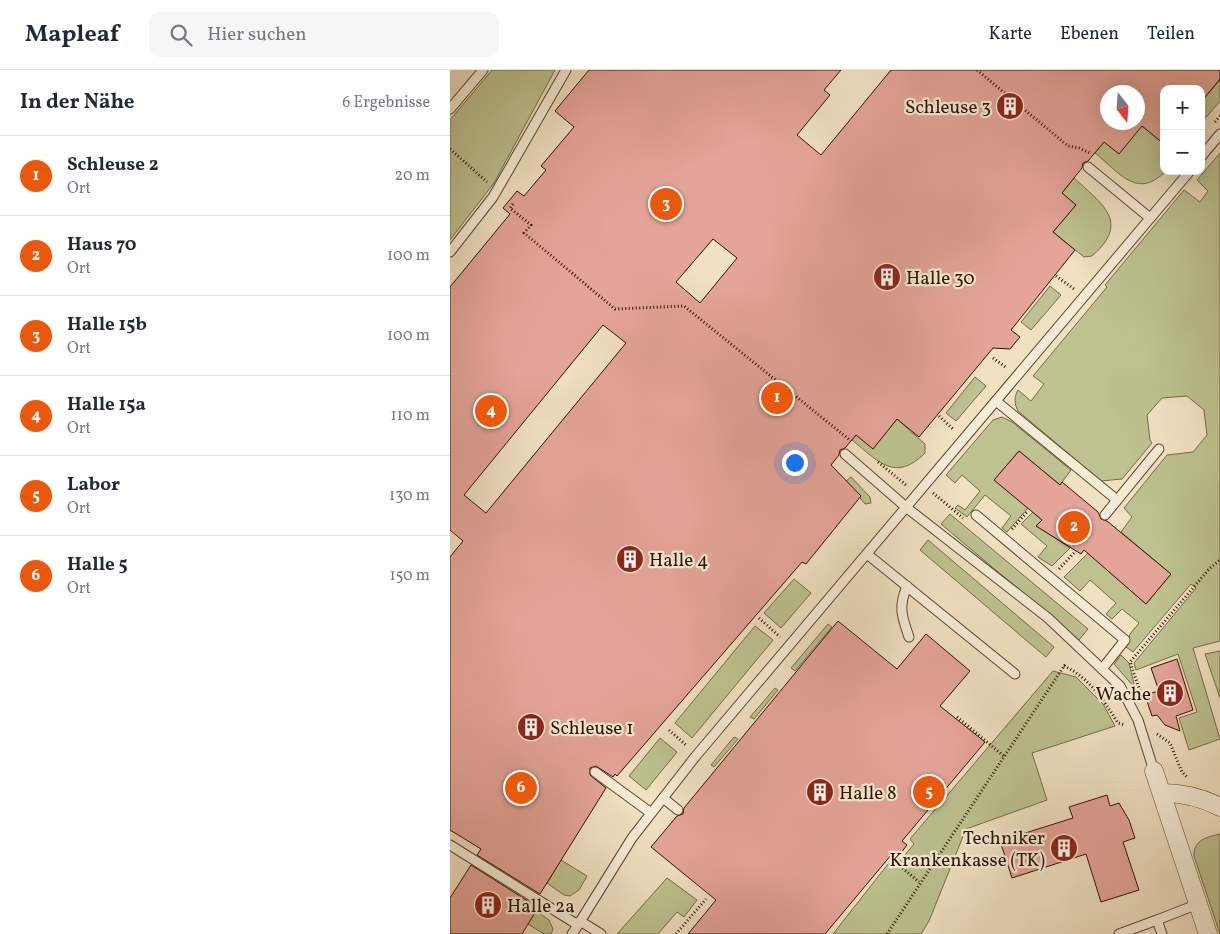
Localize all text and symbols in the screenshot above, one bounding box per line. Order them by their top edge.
search box [149,12,499,57]
text: Mapleaf [25,18,119,52]
icon: search [167,21,195,49]
text: Hier suchen [207,22,307,48]
text: Karte [988,22,1032,47]
text: Ebenen [1060,22,1119,47]
text: Teilen [1147,22,1195,47]
north arrow [1100,85,1145,130]
map controls [1160,85,1205,175]
button: + [1160,85,1205,130]
text: In der Nähe [20,88,135,117]
building icon: Schleuse 3 [995,91,1025,121]
text: 6 Ergebnisse [342,92,430,114]
place label: Schleuse 3 [905,95,991,121]
button: − [1160,130,1205,175]
text: Schleuse 2 [67,152,159,178]
text: 1 [33,165,39,187]
text: 20 m [395,165,430,187]
text: Ort [67,178,91,200]
pin: 3 [650,185,682,223]
text: Haus 70 [67,232,136,258]
text: 2 [32,245,40,267]
text: 100 m [387,245,430,267]
text: Ort [67,258,91,280]
building icon: Halle 30 [872,262,902,292]
place label: Halle 30 [906,266,975,292]
text: Halle 15b [67,312,147,338]
text: 3 [32,325,40,347]
text: 100 m [387,325,430,347]
text: Ort [67,338,91,360]
pin: 1 [761,379,793,417]
text: Halle 15a [67,392,146,418]
pin: 4 [475,392,507,430]
text: 4 [31,405,41,427]
text: 110 m [391,405,430,427]
text: Ort [67,418,91,440]
your location [782,450,808,476]
text: Labor [67,472,120,498]
text: 5 [32,485,40,507]
text: 130 m [389,485,430,507]
text: Ort [67,498,91,520]
pin: 2 [1058,508,1090,546]
building icon: Halle 4 [615,544,645,574]
place label: Halle 4 [649,548,708,574]
text: Halle 5 [67,552,128,578]
text: 6 [32,565,40,587]
text: 150 m [389,565,430,587]
text: Ort [67,578,91,600]
building icon: Wache [1155,678,1185,708]
place label: Wache [1095,682,1151,708]
building icon: Schleuse 1 [516,712,546,742]
place label: Schleuse 1 [550,716,634,742]
pin: 6 [505,769,537,807]
pin: 5 [913,773,945,811]
building icon: Halle 8 [805,777,835,807]
place label: Halle 8 [839,781,897,807]
place label: Techniker Krankenkasse (TK) [889,826,1045,874]
building icon: Techniker Krankenkasse (TK) [1049,833,1079,863]
building icon: Halle 2a [473,890,503,920]
place label: Halle 2a [507,894,575,920]

